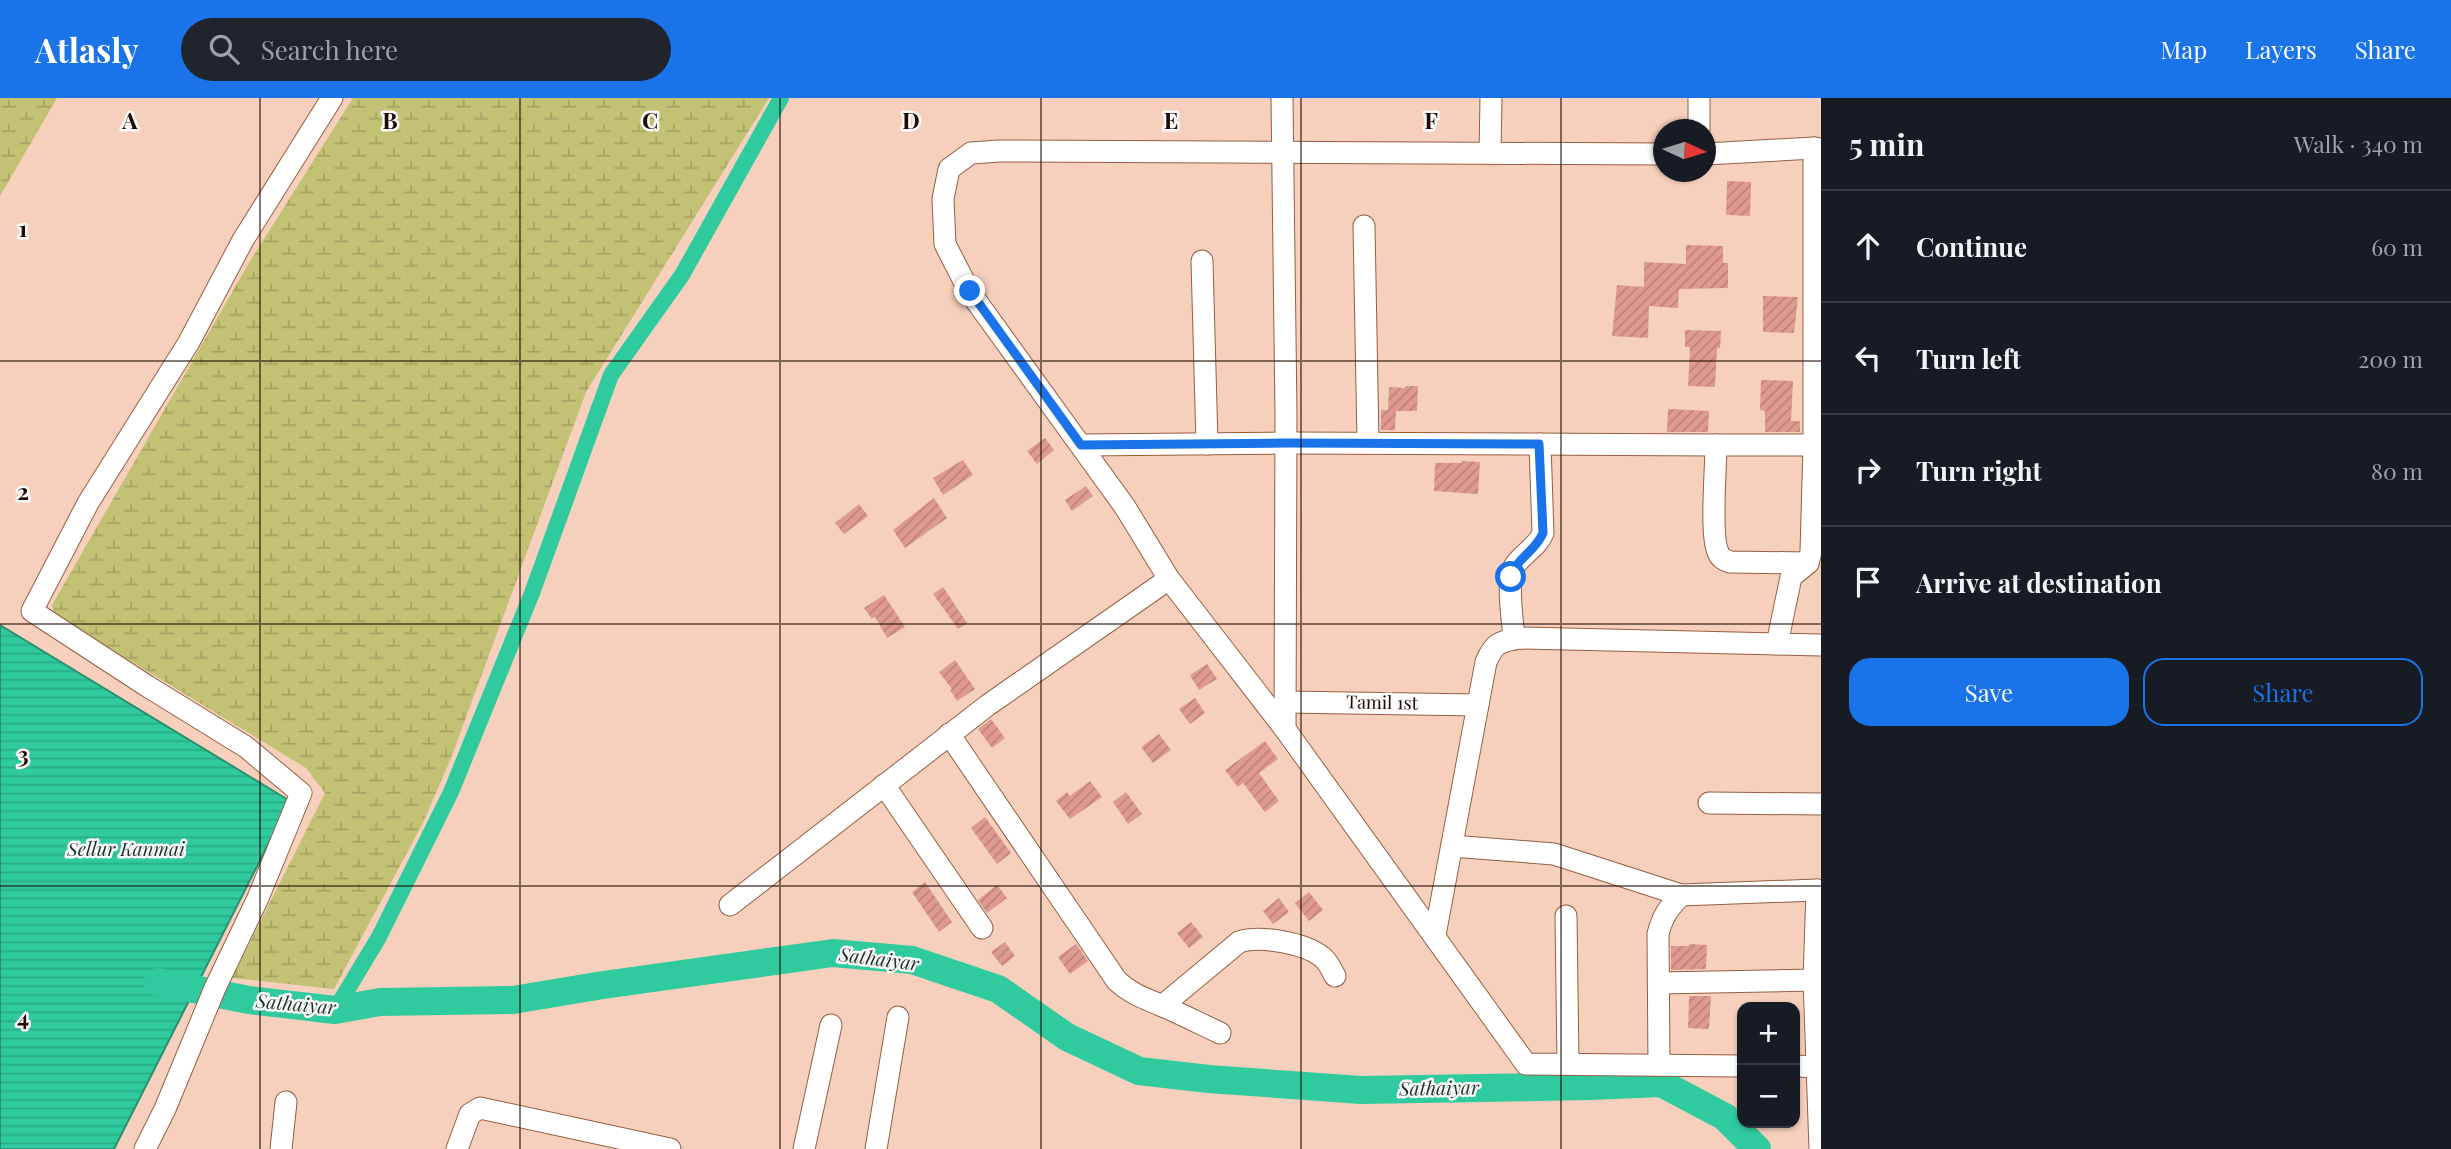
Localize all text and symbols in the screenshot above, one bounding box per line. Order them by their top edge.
search box [181,18,671,81]
text: Atlasly [35,27,139,71]
icon: search [205,30,243,68]
text: Search here [261,32,398,67]
text: Map [2161,33,2207,65]
text: Layers [2245,33,2317,65]
text: Share [2355,33,2416,65]
text: A [121,104,138,135]
text: B [382,104,398,135]
text: C [642,104,658,135]
text: D [902,104,920,135]
text: E [1164,104,1178,135]
text: F [1424,104,1438,135]
north arrow [1653,119,1716,182]
text: 5 min [1849,124,1924,164]
text: Walk · 340 m [2294,128,2423,159]
text: 1 [19,212,28,243]
icon: ahead [1849,227,1887,265]
text: Continue [1916,229,2027,264]
text: 60 m [2371,231,2423,262]
route end [954,275,985,306]
icon: left [1849,339,1887,377]
text: Turn left [1916,341,2021,376]
text: 200 m [2358,343,2423,374]
icon: right [1849,451,1887,489]
text: Turn right [1916,453,2042,488]
text: 80 m [2371,455,2423,486]
text: 2 [17,475,29,506]
route start [1495,561,1526,592]
icon: arrive [1849,563,1887,601]
text: Arrive at destination [1916,565,2162,600]
button: Save [1849,658,2129,726]
button: Share [2143,658,2423,726]
street label: Tamil 1st [1346,689,1419,715]
text: 3 [17,738,29,769]
water label: Sellur Kanmai [66,835,186,861]
water label: Sathaiyar [837,940,921,976]
water label: Sathaiyar [254,986,338,1020]
text: 4 [17,1001,29,1032]
map controls [1737,1002,1800,1128]
button: + [1737,1002,1800,1065]
button: − [1737,1065,1800,1128]
water label: Sathaiyar [1398,1073,1480,1101]

